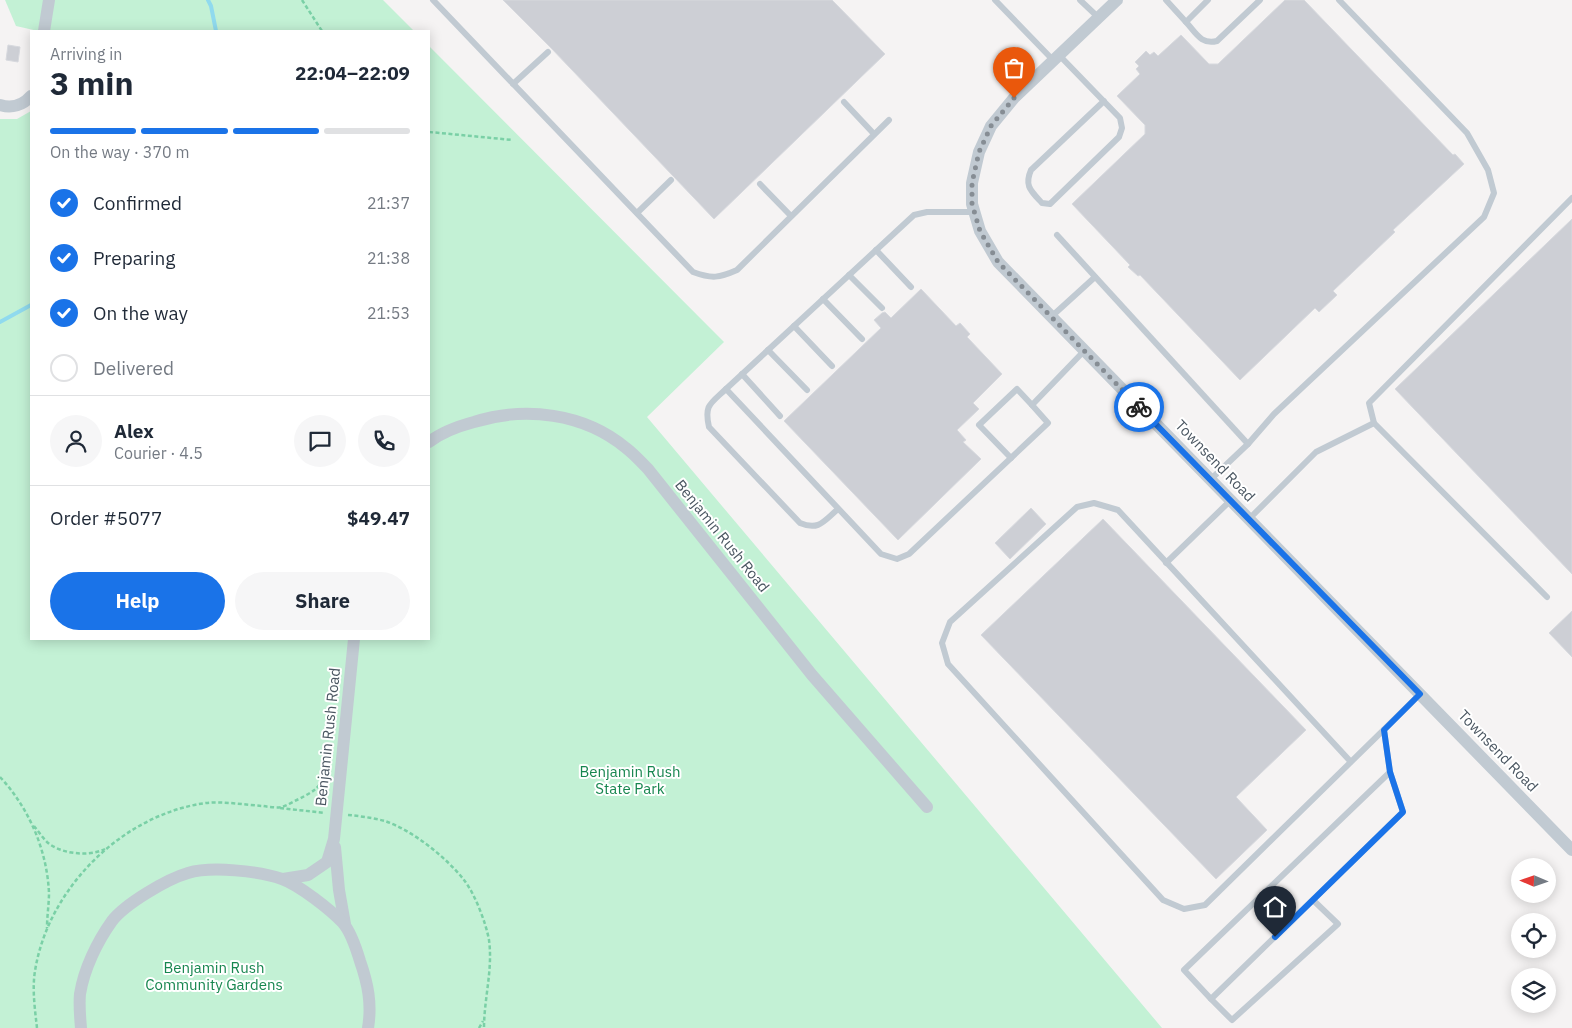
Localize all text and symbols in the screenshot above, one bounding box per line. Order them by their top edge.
text: Arriving in [50,44,122,64]
pin [993,47,1035,98]
icon: bag [1000,54,1028,82]
text: 22:04–22:09 [295,61,410,85]
text: 3 min [50,62,134,104]
text: On the way · 370 m [50,142,189,162]
icon: check [50,189,78,217]
text: Confirmed [93,191,182,215]
text: 21:37 [367,193,410,213]
icon: check [50,244,78,272]
text: Preparing [93,246,175,270]
text: 21:38 [367,248,410,268]
icon: check [50,299,78,327]
text: On the way [93,301,188,325]
text: 21:53 [367,303,410,323]
text: Delivered [93,356,174,380]
courier [1114,382,1164,432]
icon: bike [1125,393,1153,421]
button: person [50,415,102,467]
button: chat [294,415,346,467]
button: phone [358,415,410,467]
street label: Townsend Road [1171,416,1259,506]
text: Alex [114,419,154,443]
text: Courier · 4.5 [114,443,203,463]
street label: Benjamin Rush Road [671,476,774,596]
text: Order #5077 [50,506,162,530]
text: $49.47 [347,506,410,530]
button: Help [50,572,225,630]
button: Share [235,572,410,630]
street label: Benjamin Rush Road [311,667,344,807]
street label: Townsend Road [1454,706,1542,796]
park label: Benjamin Rush State Park [579,762,681,798]
north arrow [1511,858,1556,902]
map controls [1511,858,1556,1013]
pin [1254,886,1296,937]
icon: home [1261,893,1289,921]
button: locate [1511,913,1556,958]
park label: Benjamin Rush Community Gardens [145,958,283,994]
button: layers [1511,968,1556,1013]

